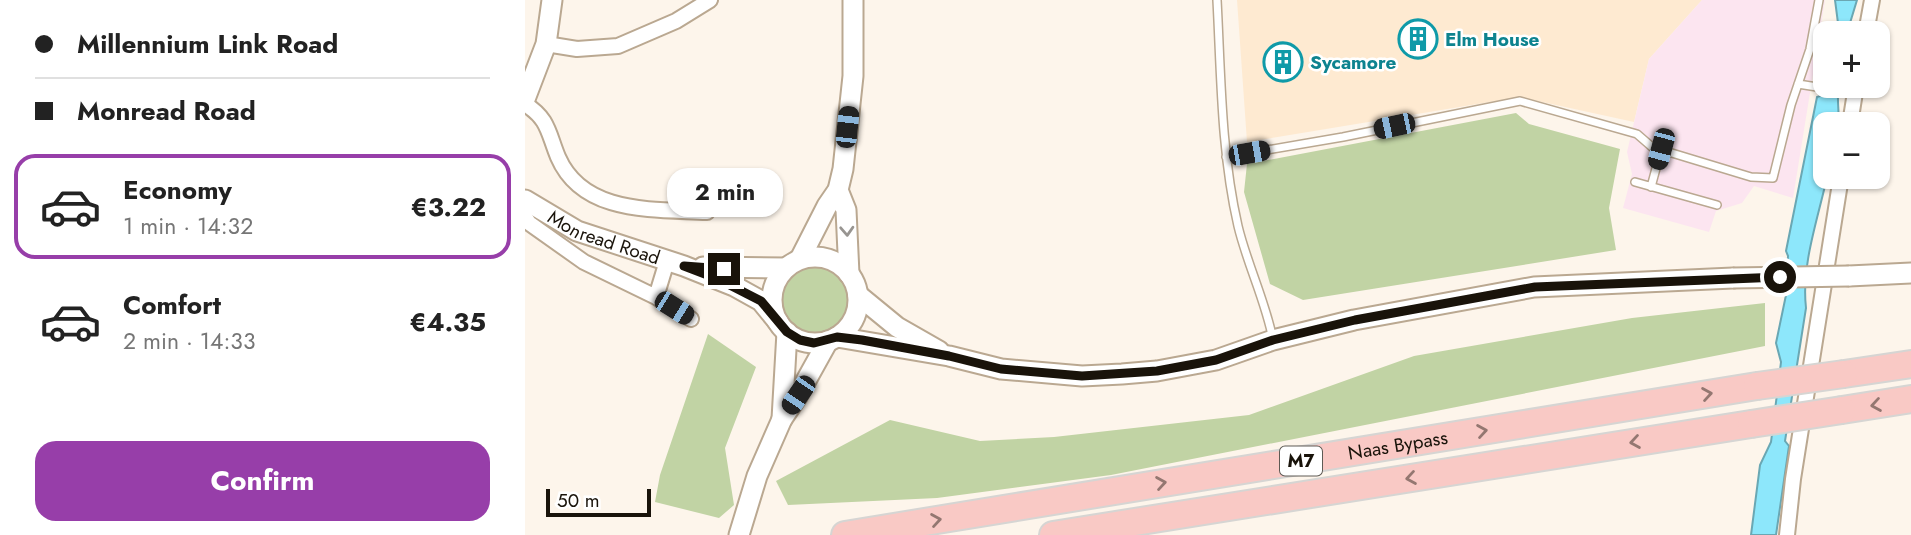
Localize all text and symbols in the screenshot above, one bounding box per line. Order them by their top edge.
building icon: Elm House [1397,18,1439,60]
map controls [1813,21,1890,189]
button: + [1813,21,1890,98]
text: Millennium Link Road [77,25,338,63]
place label: Elm House [1445,26,1540,53]
building icon: Sycamore [1262,41,1304,83]
place label: Sycamore [1310,49,1396,76]
text: Monread Road [77,92,256,130]
car [835,105,860,149]
car [1372,111,1417,141]
button: − [1813,112,1890,189]
car [1646,126,1677,172]
car [1227,139,1272,167]
callout: 2 min [666,168,782,216]
text: Economy [123,171,232,209]
icon: car [39,175,102,238]
text: 2 min [695,175,755,209]
text: €3.22 [411,188,486,226]
street label: Monread Road [543,203,664,271]
text: 1 min · 14:32 [123,209,253,243]
one-way arrow [840,226,855,237]
route end [708,253,740,285]
route start [1764,261,1796,293]
text: Comfort [123,286,221,324]
car [651,288,698,328]
icon: car [39,290,102,353]
text: €4.35 [410,303,486,341]
text: 2 min · 14:33 [123,324,255,358]
car [778,372,819,418]
one-way arrow [1701,387,1713,402]
one-way arrow [1870,397,1882,412]
street label: Naas Bypass [1346,423,1450,466]
one-way arrow [1476,424,1488,439]
one-way arrow [1629,434,1641,449]
button: Confirm [35,441,490,521]
road number: M7 [1280,447,1322,476]
one-way arrow [1405,470,1416,485]
one-way arrow [1155,476,1167,491]
scale bar [546,486,651,518]
text: 50 m [557,487,600,514]
one-way arrow [931,513,942,528]

